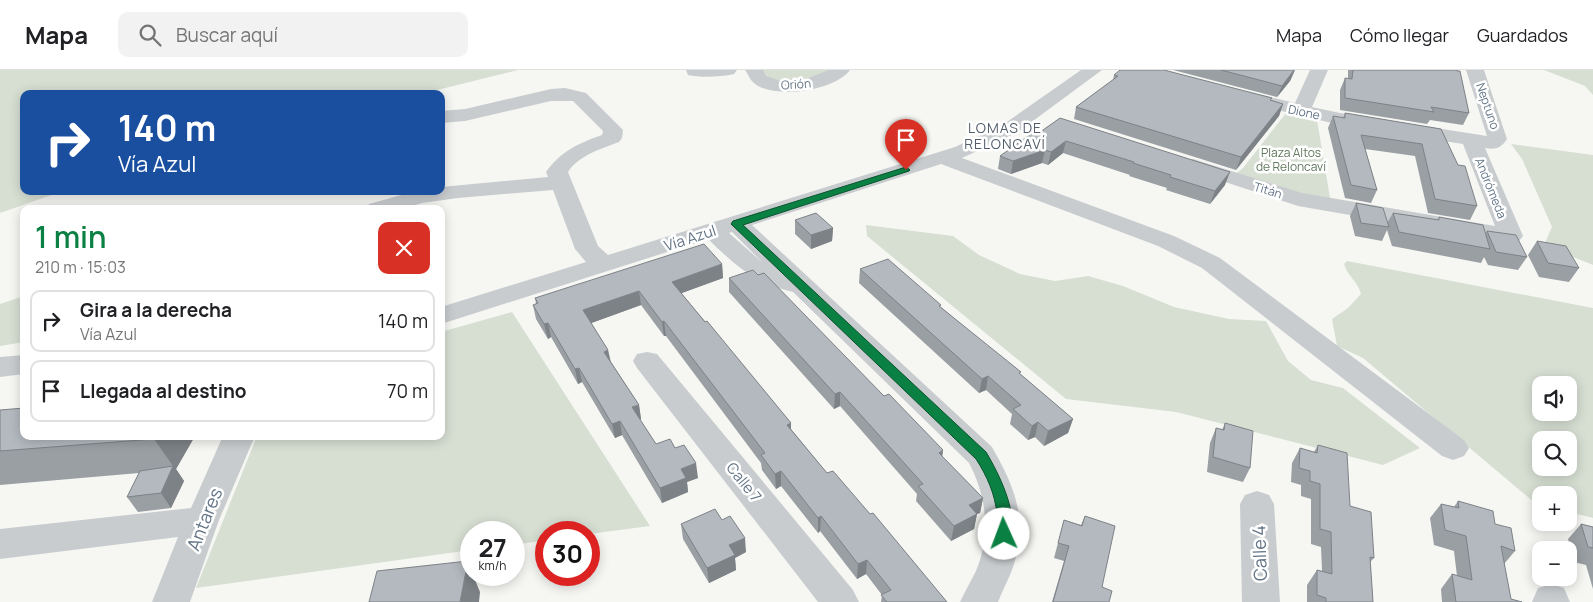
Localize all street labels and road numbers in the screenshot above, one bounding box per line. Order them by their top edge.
street label: Orión [780,74,812,94]
street label: Neptuno [1472,80,1504,132]
street label: Dione [1287,100,1321,124]
street label: Andrómeda [1471,155,1511,221]
street label: Titán [1252,178,1284,202]
street label: Vía Azul [661,220,719,256]
street label: Calle 7 [722,458,766,506]
street label: Antares [181,484,227,554]
street label: Calle 4 [1246,525,1272,581]

